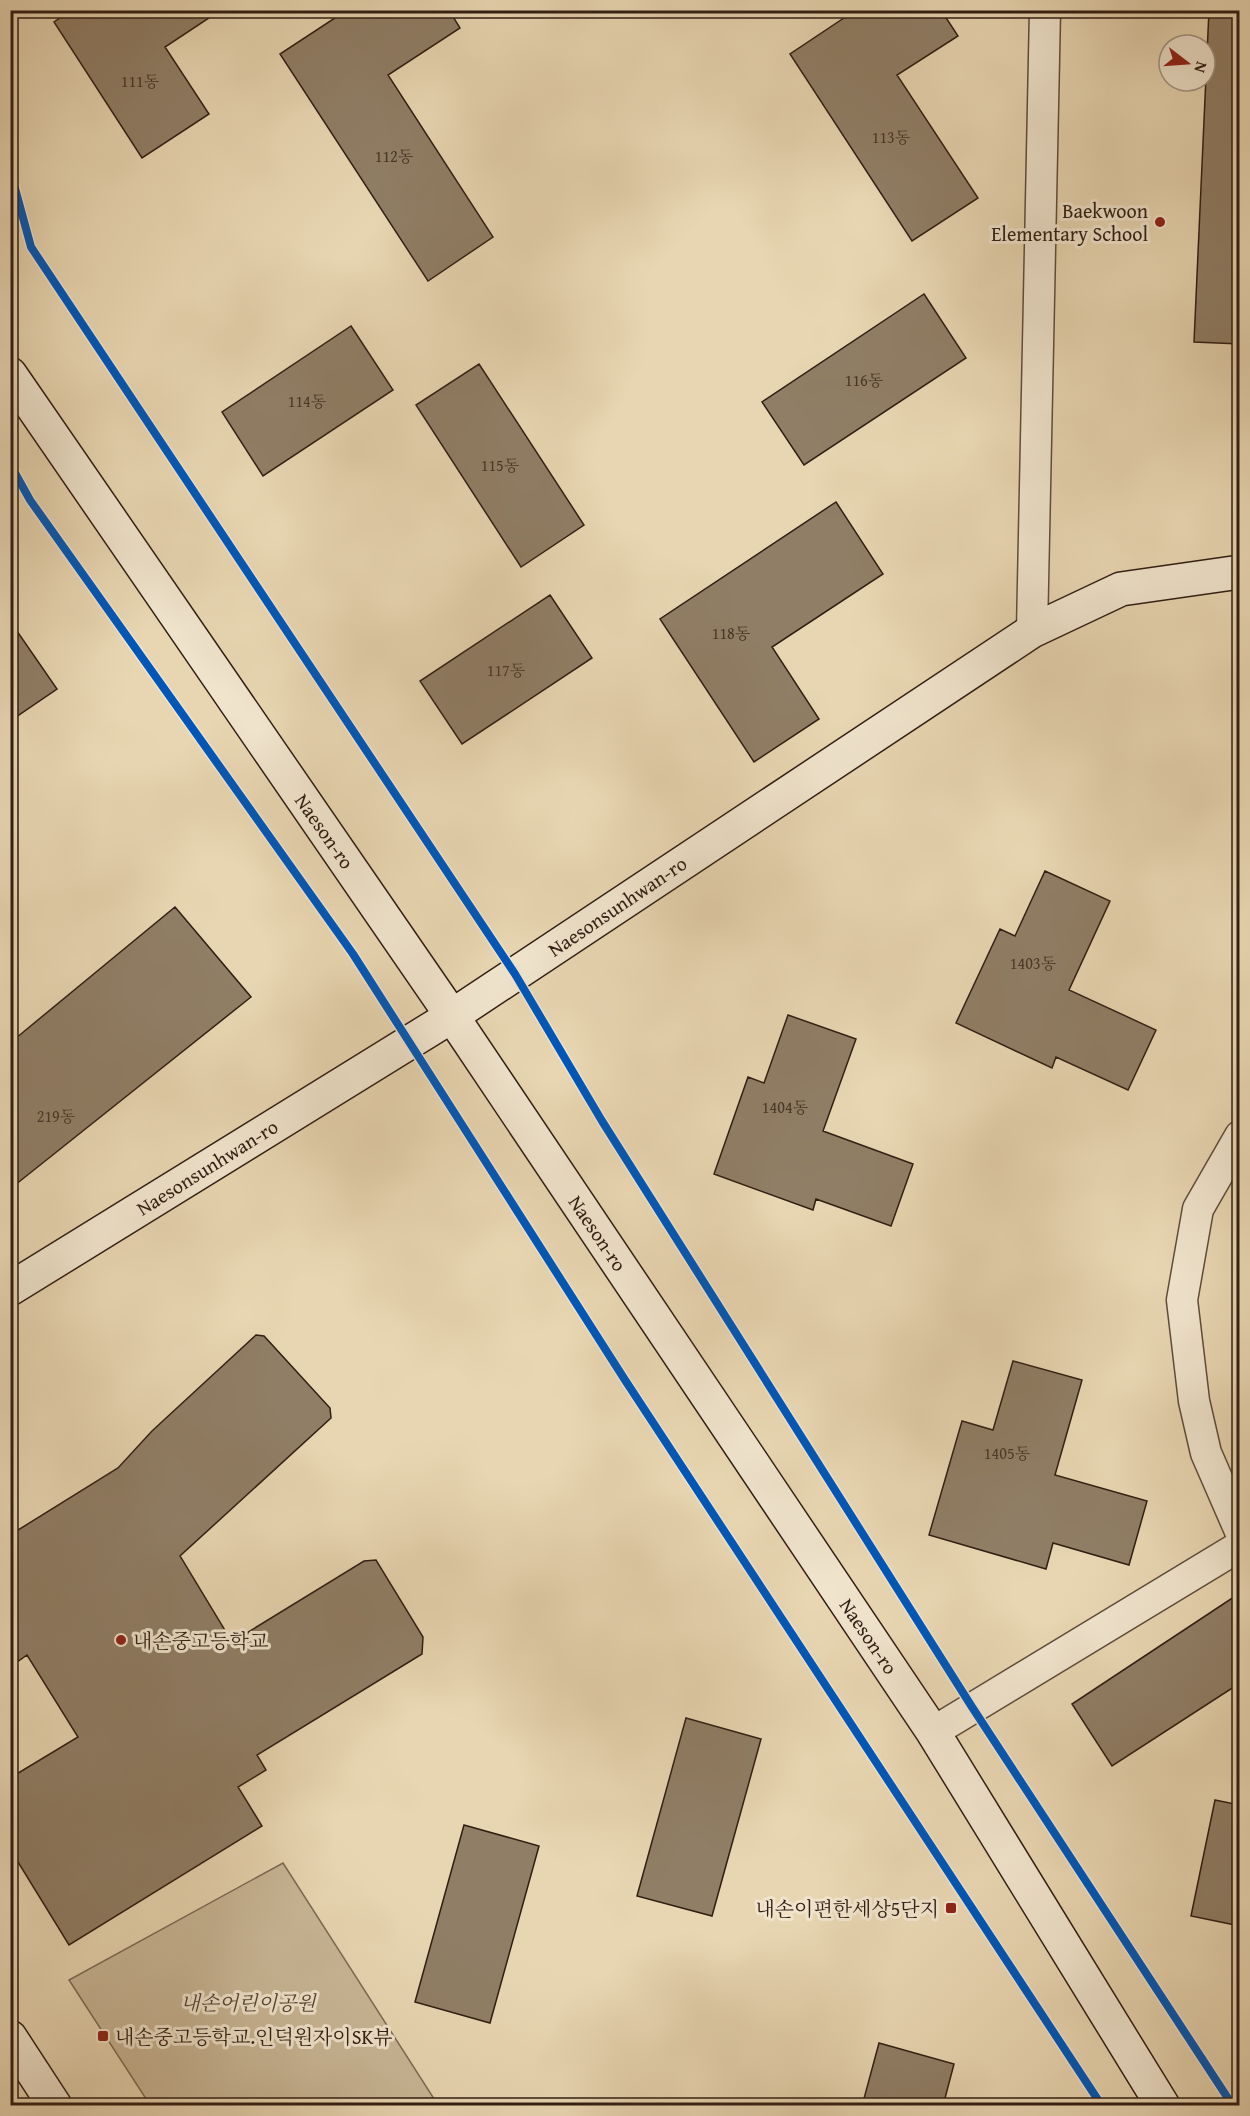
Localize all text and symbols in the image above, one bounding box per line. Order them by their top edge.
north arrow [1157,33,1217,93]
text: N [1188,59,1214,76]
house number: 111동 [121,69,160,93]
house number: 113동 [872,125,911,149]
house number: 112동 [375,144,414,168]
place label: Baekwoon Elementary School [991,196,1148,248]
marker: Baekwoon Elementary School [1153,215,1167,229]
house number: 116동 [845,368,884,392]
house number: 114동 [288,389,327,413]
house number: 115동 [481,453,520,477]
house number: 118동 [712,621,751,645]
house number: 117동 [487,658,526,682]
street label: Naeson-ro [288,787,362,875]
street label: Naesonsunhwan-ro [542,849,692,963]
house number: 1403동 [1010,951,1057,975]
house number: 1404동 [762,1095,809,1119]
house number: 219동 [37,1104,76,1128]
street label: Naesonsunhwan-ro [131,1112,283,1222]
street label: Naeson-ro [562,1189,634,1277]
house number: 1405동 [984,1441,1031,1465]
street label: Naeson-ro [833,1592,905,1680]
place label: 내손중고등학교 [133,1626,269,1655]
marker: 내손중고등학교 [114,1633,128,1647]
place label: 내손이편한세상5단지 [755,1894,939,1923]
marker: 내손이편한세상5단지 [944,1901,958,1915]
park label: 내손어린이공원 [180,1988,317,2017]
place label: 내손중고등학교.인덕원자이SK뷰 [115,2022,393,2051]
marker: 내손중고등학교.인덕원자이SK뷰 [96,2029,110,2043]

